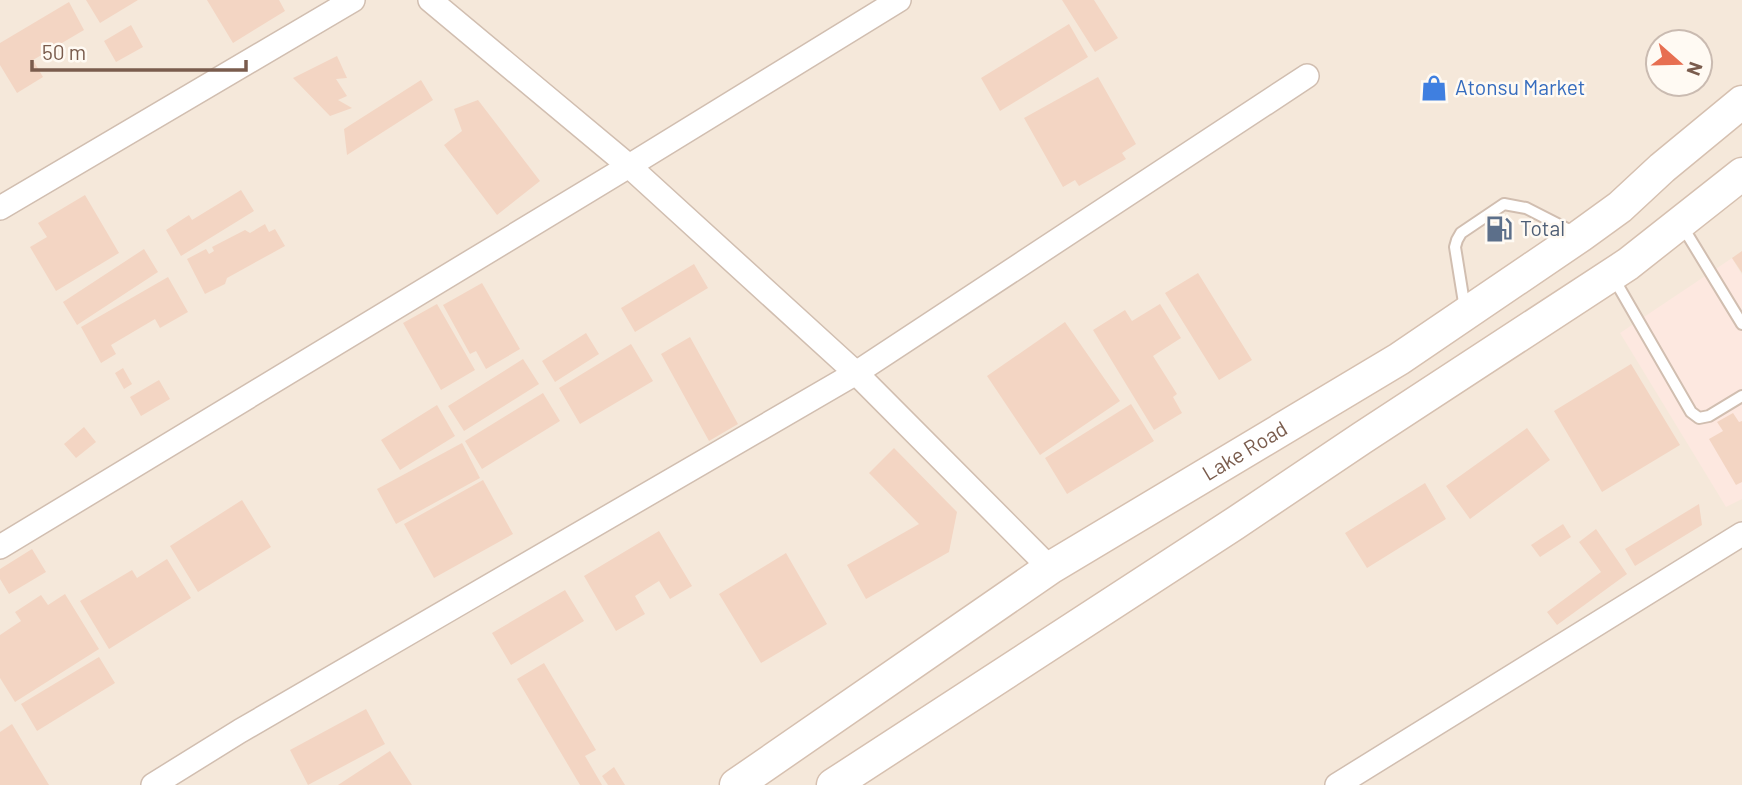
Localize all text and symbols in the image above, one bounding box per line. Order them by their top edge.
scale bar [32,28,245,72]
north arrow [1644,28,1714,98]
text: 50 m [42,39,86,64]
text: N [1682,59,1708,79]
shop icon: Atonsu Market [1419,73,1449,103]
place label: Atonsu Market [1455,74,1585,99]
fuel station icon: Total [1484,214,1514,244]
place label: Total [1520,215,1565,240]
street label: Lake Road [1197,415,1291,485]

